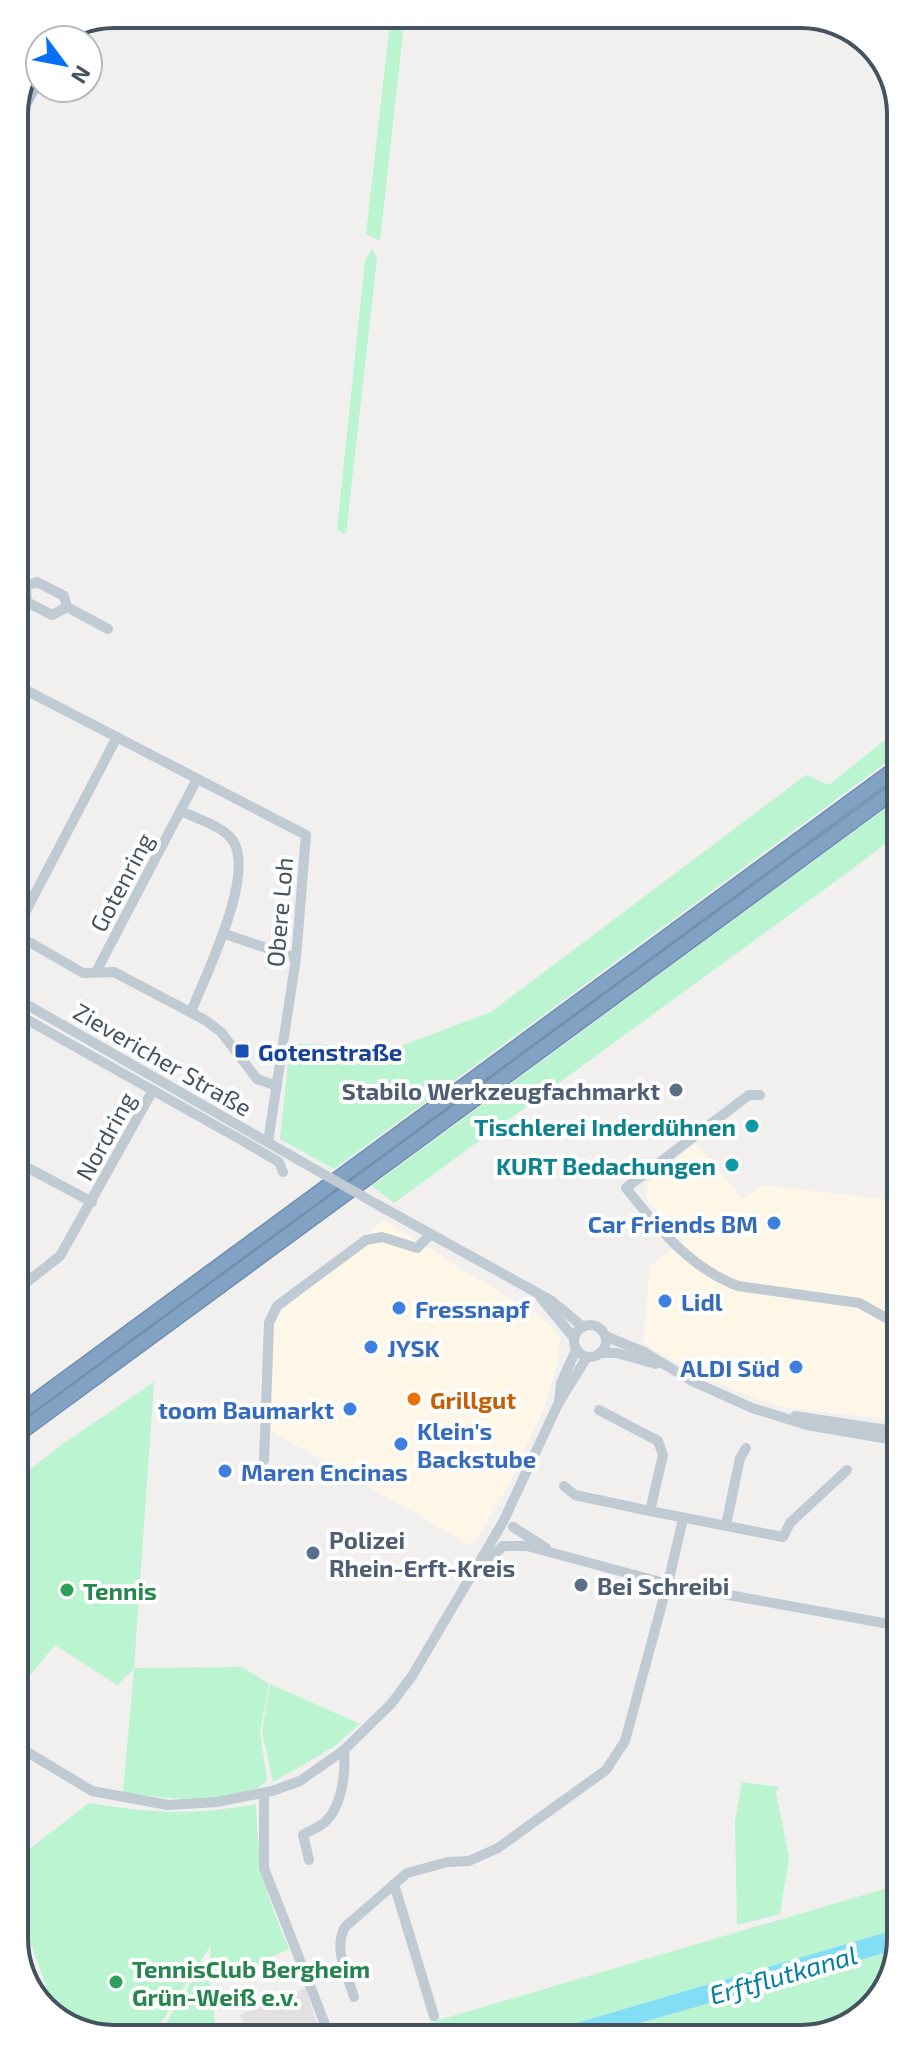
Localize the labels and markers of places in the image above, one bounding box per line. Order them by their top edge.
place label: Gotenstraße [258,1037,402,1066]
marker: Gotenstraße [233,1042,251,1060]
place label: Stabilo Werkzeugfachmarkt [342,1076,660,1105]
marker: Stabilo Werkzeugfachmarkt [667,1081,685,1099]
place label: Tischlerei Inderdühnen [474,1112,736,1141]
marker: Tischlerei Inderdühnen [743,1117,761,1135]
place label: KURT Bedachungen [496,1151,716,1180]
marker: KURT Bedachungen [723,1156,741,1174]
place label: Car Friends BM [588,1209,758,1238]
marker: Car Friends BM [765,1214,783,1232]
place label: Lidl [681,1287,723,1316]
marker: Lidl [656,1292,674,1310]
place label: Fressnapf [415,1294,531,1323]
marker: Fressnapf [390,1299,408,1317]
place label: JYSK [387,1333,440,1362]
marker: JYSK [362,1338,380,1356]
place label: ALDI Süd [680,1353,780,1382]
marker: ALDI Süd [787,1358,805,1376]
place label: Grillgut [430,1385,516,1414]
marker: Grillgut [405,1390,423,1408]
place label: toom Baumarkt [158,1395,334,1424]
marker: toom Baumarkt [341,1400,359,1418]
place label: Klein's Backstube [417,1416,536,1473]
marker: Klein's Backstube [392,1435,410,1453]
place label: Maren Encinas [241,1457,408,1486]
marker: Maren Encinas [216,1462,234,1480]
place label: Polizei Rhein-Erft-Kreis [329,1525,515,1582]
marker: Polizei Rhein-Erft-Kreis [304,1544,322,1562]
place label: Bei Schreibi [597,1571,730,1600]
place label: Tennis [83,1576,157,1605]
marker: Bei Schreibi [572,1576,590,1594]
marker: Tennis [58,1581,76,1599]
place label: TennisClub Bergheim Grün-Weiß e.v. [132,1954,370,2011]
marker: TennisClub Bergheim Grün-Weiß e.v. [107,1973,125,1991]

